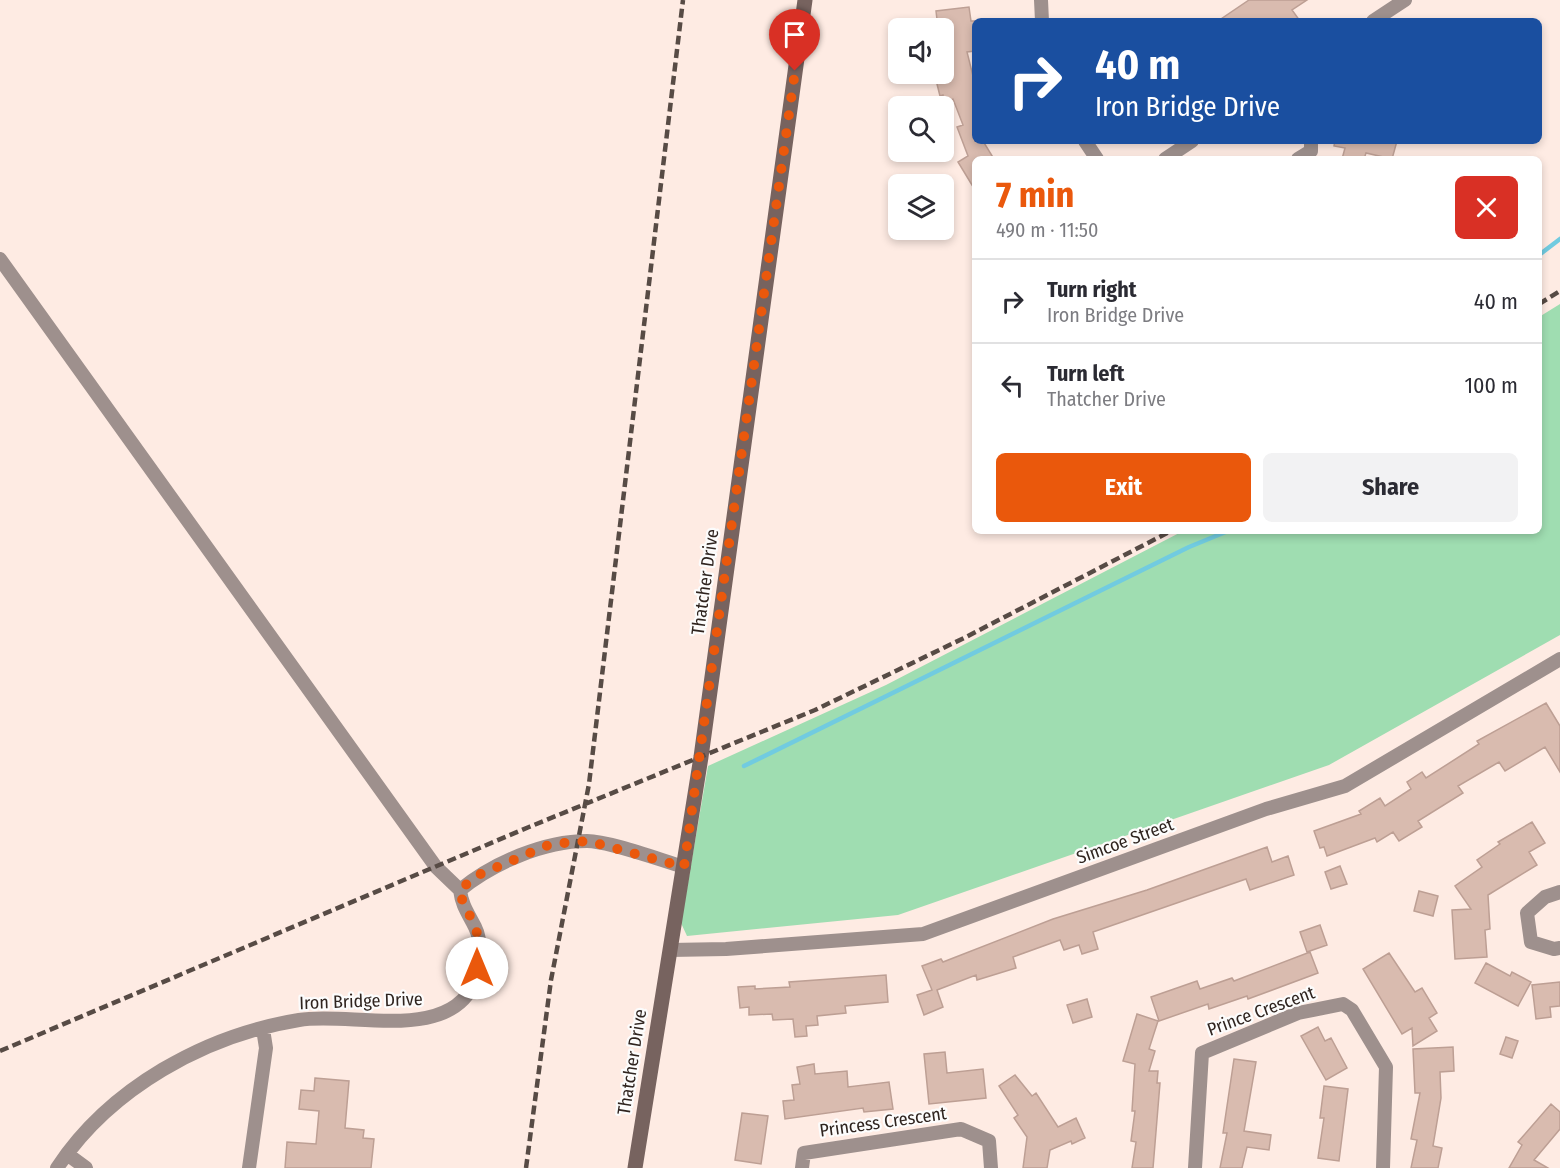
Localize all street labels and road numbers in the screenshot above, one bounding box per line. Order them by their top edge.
street label: Thatcher Drive [687,527,723,636]
street label: Simcoe Street [1074,813,1177,869]
street label: Prince Crescent [1204,981,1318,1041]
street label: Iron Bridge Drive [299,988,423,1014]
street label: Thatcher Drive [613,1007,651,1117]
street label: Princess Crescent [818,1102,948,1142]

